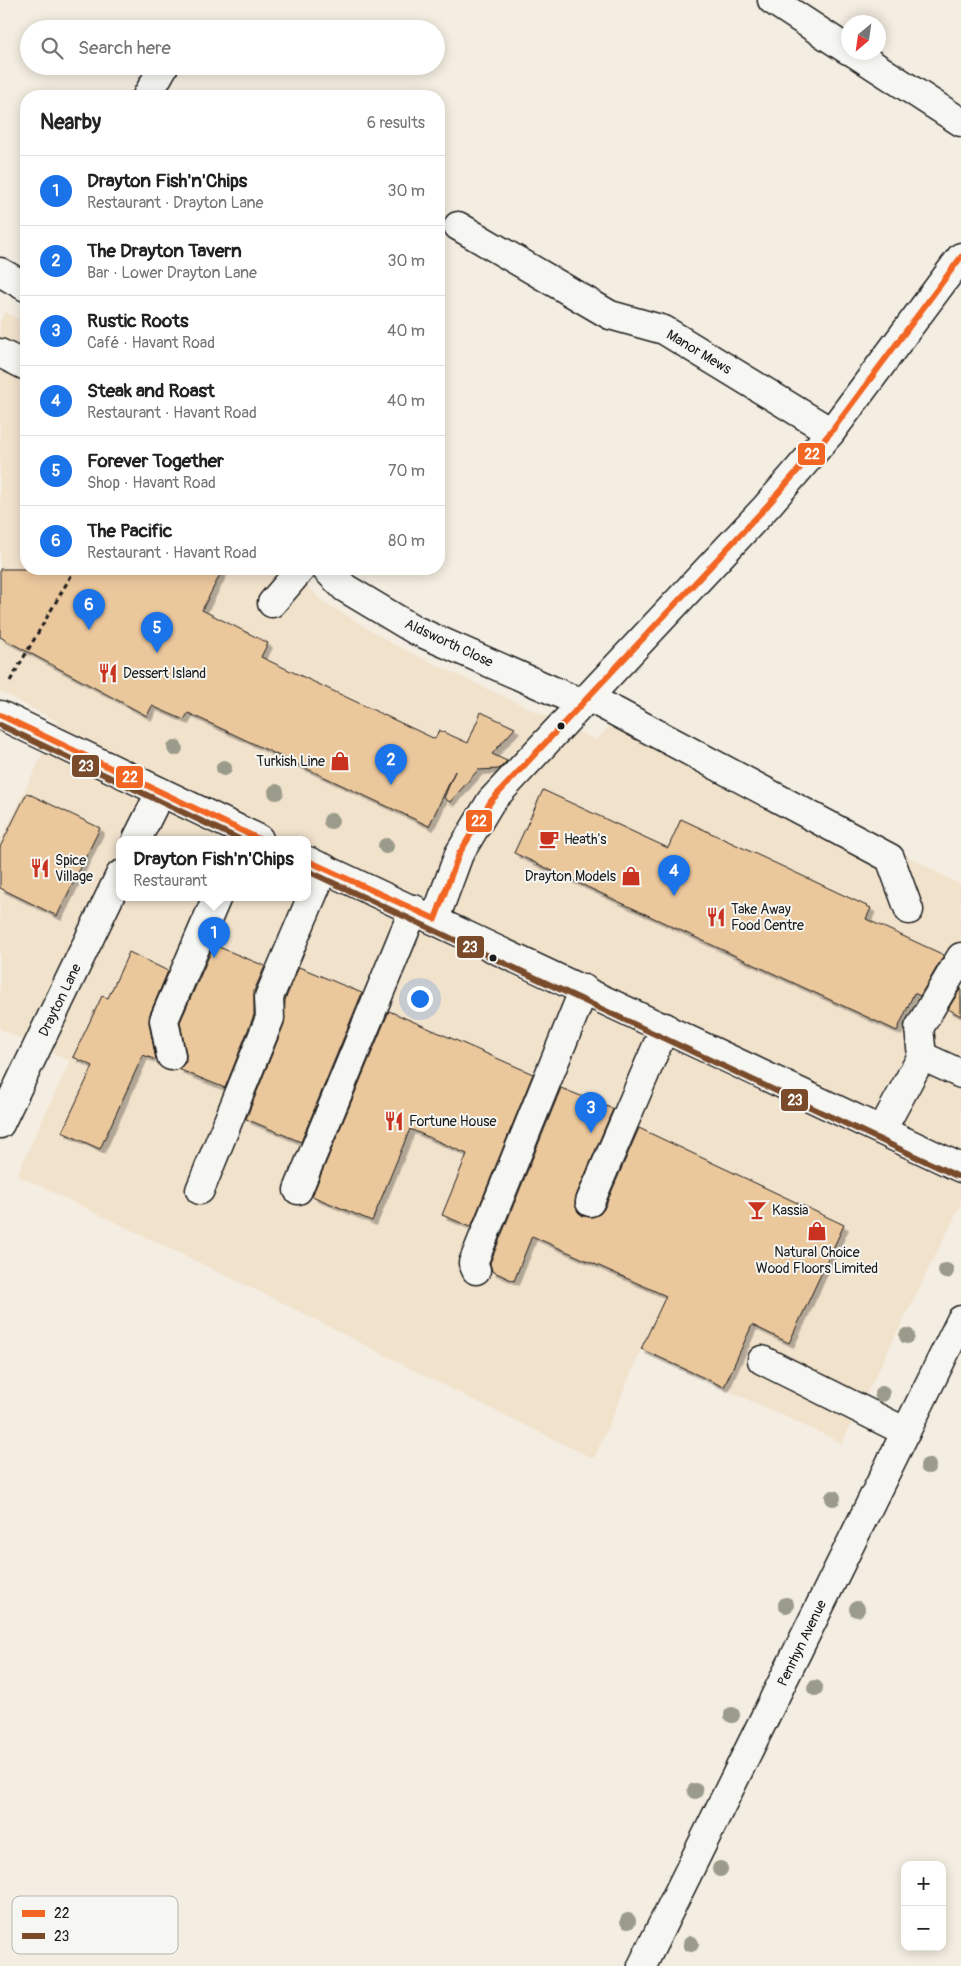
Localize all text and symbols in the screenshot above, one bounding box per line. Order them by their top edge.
north arrow [841,15,886,60]
search box [20,20,445,75]
icon: search [38,34,66,62]
text: Search here [78,36,171,60]
text: Nearby [40,109,101,136]
text: 6 results [367,113,425,133]
text: Drayton Fish'n'Chips [87,169,247,193]
text: 1 [53,181,59,201]
text: 30 m [387,181,425,201]
text: Restaurant · Drayton Lane [87,193,263,213]
text: The Drayton Tavern [87,239,242,263]
text: 2 [52,251,60,271]
text: 30 m [387,251,425,271]
text: Bar · Lower Drayton Lane [87,263,257,283]
text: Rustic Roots [87,309,188,333]
text: 3 [52,321,60,341]
text: 40 m [387,321,425,341]
street label: Manor Mews [663,326,735,378]
text: Café · Havant Road [87,333,215,353]
text: Steak and Roast [87,379,215,403]
text: 4 [51,391,61,411]
text: 40 m [387,391,425,411]
text: Restaurant · Havant Road [87,403,257,423]
line badge: 22 [797,442,826,466]
text: 22 [804,446,820,463]
text: Forever Together [87,449,224,473]
text: 5 [52,461,60,481]
text: 70 m [388,461,425,481]
text: Shop · Havant Road [87,473,216,493]
text: The Pacific [87,519,172,543]
text: 6 [51,531,61,551]
text: 80 m [388,531,425,551]
text: Restaurant · Havant Road [87,543,257,563]
pin: 6 [73,589,105,630]
pin: 5 [141,612,173,653]
street label: Aldsworth Close [402,615,496,671]
restaurant icon: Dessert Island [97,662,119,684]
place label: Dessert Island [123,665,206,682]
unlabelled marker [556,721,566,731]
pin: 2 [375,744,407,785]
shop icon: Turkish Line [329,750,351,772]
place label: Turkish Line [256,753,325,770]
line badge: 23 [71,754,100,778]
text: 23 [78,758,94,775]
line badge: 22 [115,765,144,789]
text: 22 [122,769,138,786]
line badge: 22 [465,809,493,833]
text: 22 [471,813,487,830]
cafe icon: Heath's [538,828,560,850]
place label: Heath's [564,831,607,848]
popup [116,836,311,901]
text: Drayton Fish'n'Chips [133,847,294,871]
place label: Spice Village [55,852,93,885]
pin: 4 [658,855,690,896]
restaurant icon: Spice Village [29,857,51,879]
shop icon: Drayton Models [620,865,642,887]
place label: Drayton Models [525,868,617,885]
text: Restaurant [133,871,207,891]
place label: Take Away Food Centre [731,901,804,934]
restaurant icon: Take Away Food Centre [705,906,727,928]
pin: 1 [198,917,230,958]
line badge: 23 [456,935,485,959]
text: 23 [462,939,478,956]
unlabelled marker [488,953,498,963]
street label: Drayton Lane [35,961,85,1039]
your location [407,986,433,1012]
line badge: 23 [780,1088,809,1112]
pin: 3 [575,1092,607,1133]
text: 23 [787,1092,803,1109]
restaurant icon: Fortune House [383,1110,405,1132]
place label: Fortune House [409,1113,496,1130]
bar icon: Kassia [746,1199,768,1221]
place label: Kassia [772,1202,808,1219]
shop icon: Natural Choice Wood Floors Limited [806,1220,828,1242]
place label: Natural Choice Wood Floors Limited [756,1244,878,1277]
street label: Penrhyn Avenue [774,1597,830,1689]
map controls [901,1861,946,1951]
button: + [901,1861,946,1906]
legend [12,1896,178,1954]
text: 22 [54,1905,70,1922]
button: − [901,1906,946,1951]
text: 23 [54,1928,69,1945]

